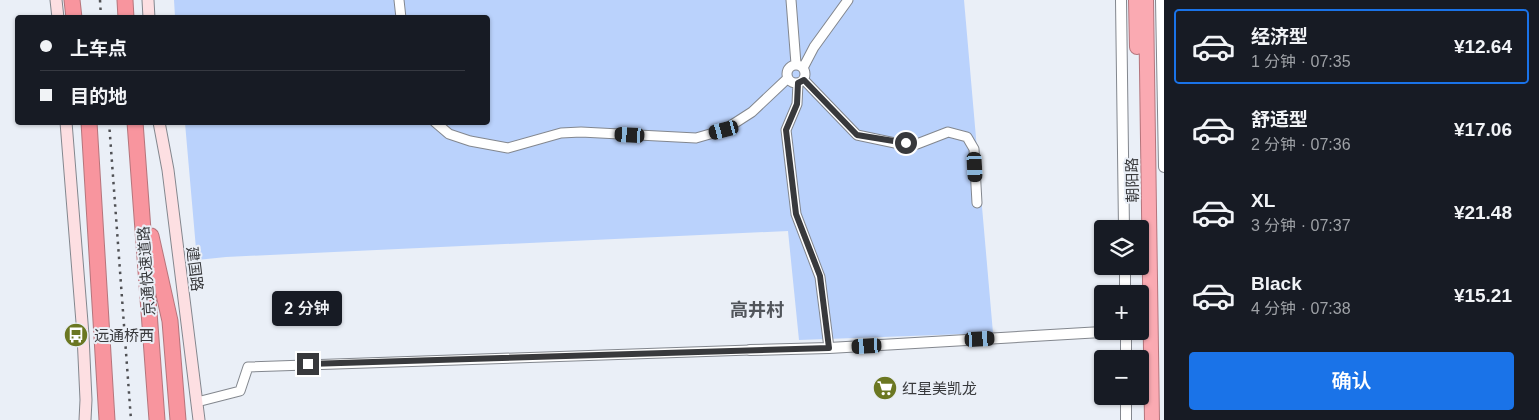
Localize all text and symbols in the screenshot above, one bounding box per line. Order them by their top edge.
icon: car [1191,24,1236,69]
text: 经济型 [1251,26,1308,47]
text: ¥12.64 [1454,36,1512,57]
text: 上车点 [70,38,127,59]
text: 1 分钟 · 07:35 [1251,53,1351,70]
text: 目的地 [70,86,127,107]
icon: car [1191,107,1236,152]
text: 舒适型 [1251,109,1308,130]
car [707,119,740,141]
text: ¥17.06 [1454,119,1512,140]
car [614,127,645,143]
route start [895,132,917,154]
text: 2 分钟 · 07:36 [1251,136,1351,153]
car [966,152,983,182]
street label: 朝阳路 [1123,157,1141,203]
icon: car [1191,190,1236,235]
text: XL [1251,190,1275,211]
text: ¥21.48 [1454,202,1512,223]
text: 3 分钟 · 07:37 [1251,217,1351,234]
map controls [1094,220,1149,405]
button: layers [1094,220,1149,275]
street label: 京通快速道路 [134,226,158,316]
street label: 建国路 [184,246,206,292]
icon: car [1191,273,1236,318]
text: Black [1251,273,1302,294]
button: + [1094,285,1149,340]
text: ¥15.21 [1454,285,1512,306]
callout: 2 分钟 [273,292,343,326]
text: 2 分钟 [284,300,330,317]
district label: 高井村 [730,300,784,320]
text: 4 分钟 · 07:38 [1251,300,1351,317]
bus stop icon: 远通桥西 [63,322,89,348]
place label: 远通桥西 [94,327,154,344]
car [964,331,995,347]
car [851,338,882,354]
button: − [1094,350,1149,405]
button: 确认 [1189,352,1514,410]
route end [297,353,319,375]
supermarket icon: 红星美凯龙 [872,375,898,401]
place label: 红星美凯龙 [902,380,977,397]

